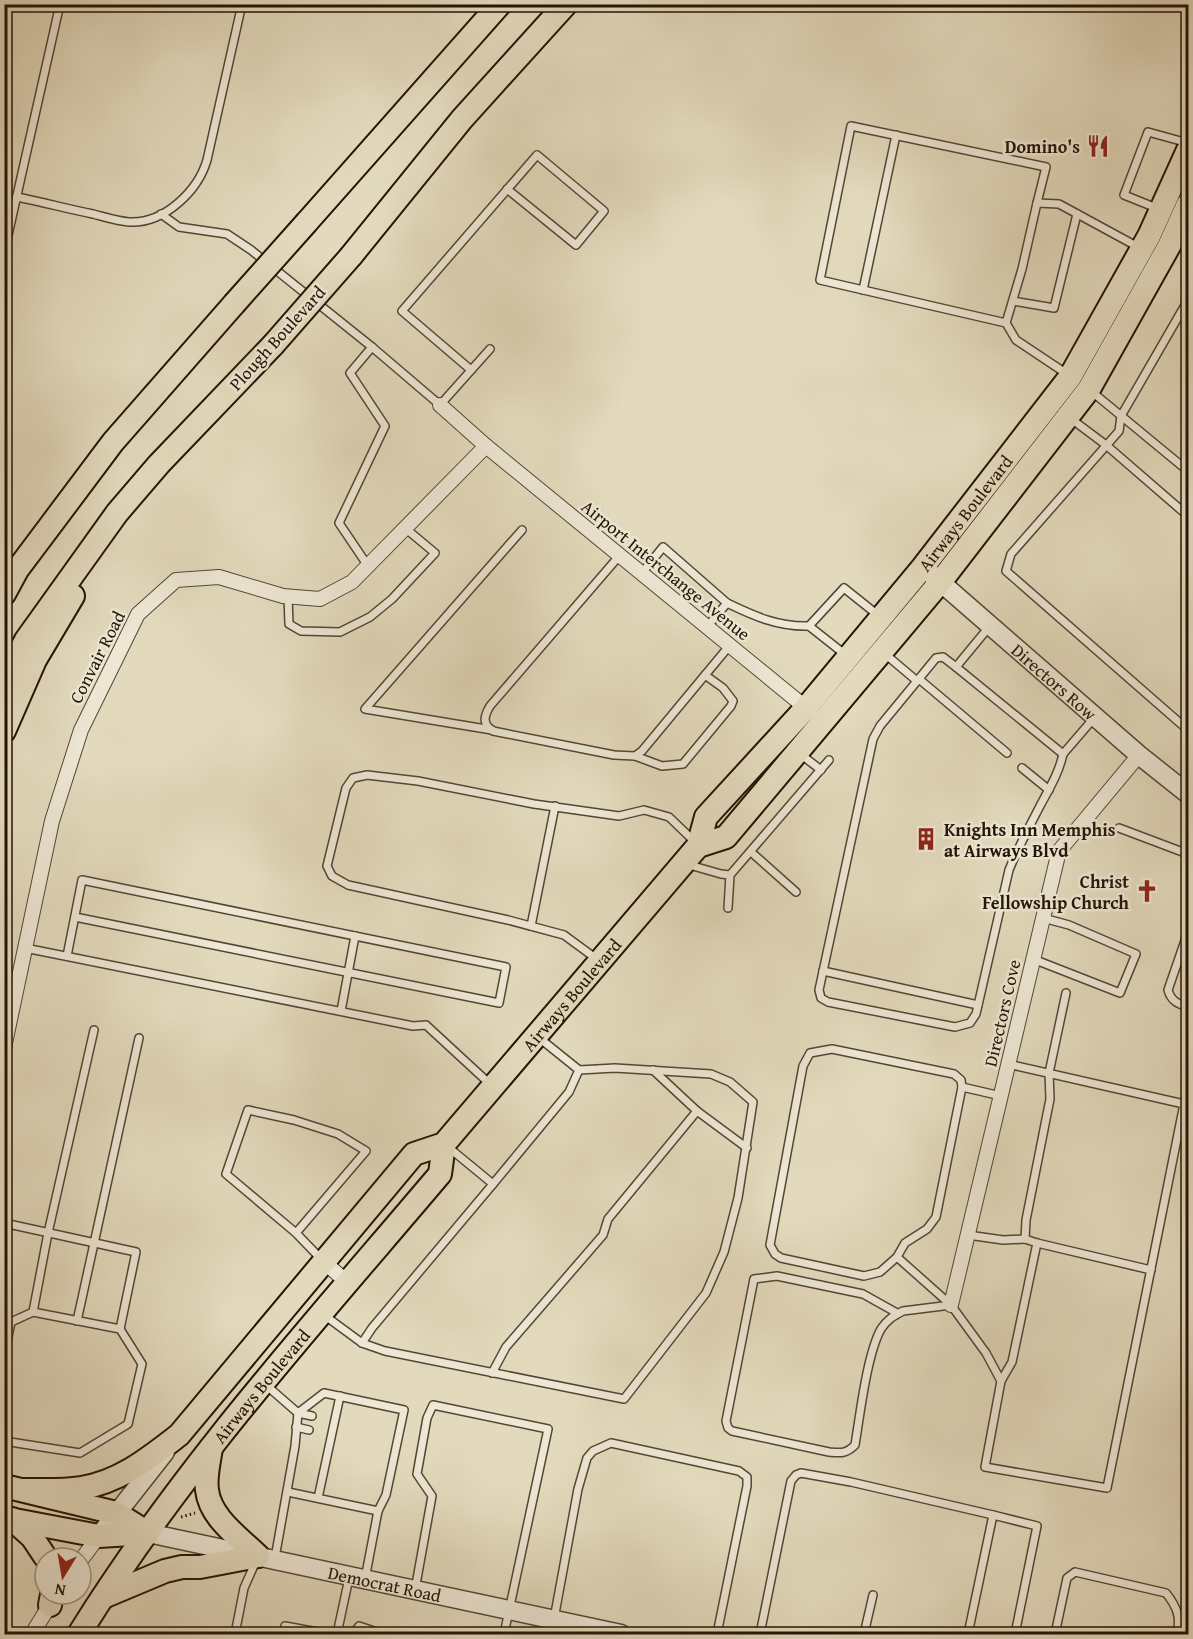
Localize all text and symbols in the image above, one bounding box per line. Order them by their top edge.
place label: Domino's [1005,133,1080,160]
restaurant icon: Domino's [1085,133,1111,159]
street label: Plough Boulevard [222,279,332,397]
street label: Airways Boulevard [911,448,1019,577]
street label: Airport Interchange Avenue [576,493,756,647]
street label: Convair Road [62,606,132,708]
street label: Directors Row [1006,636,1103,726]
place label: Knights Inn Memphis at Airways Blvd [944,816,1116,864]
building icon: Knights Inn Memphis at Airways Blvd [913,826,939,852]
place label: Christ Fellowship Church [982,868,1129,916]
church icon: Christ Fellowship Church [1134,878,1160,904]
street label: Airways Boulevard [515,932,628,1057]
street label: Directors Cove [977,957,1027,1069]
street label: Airways Boulevard [206,1322,316,1449]
north arrow [33,1546,93,1606]
street label: Democrat Road [326,1558,444,1609]
text: N [52,1578,68,1604]

